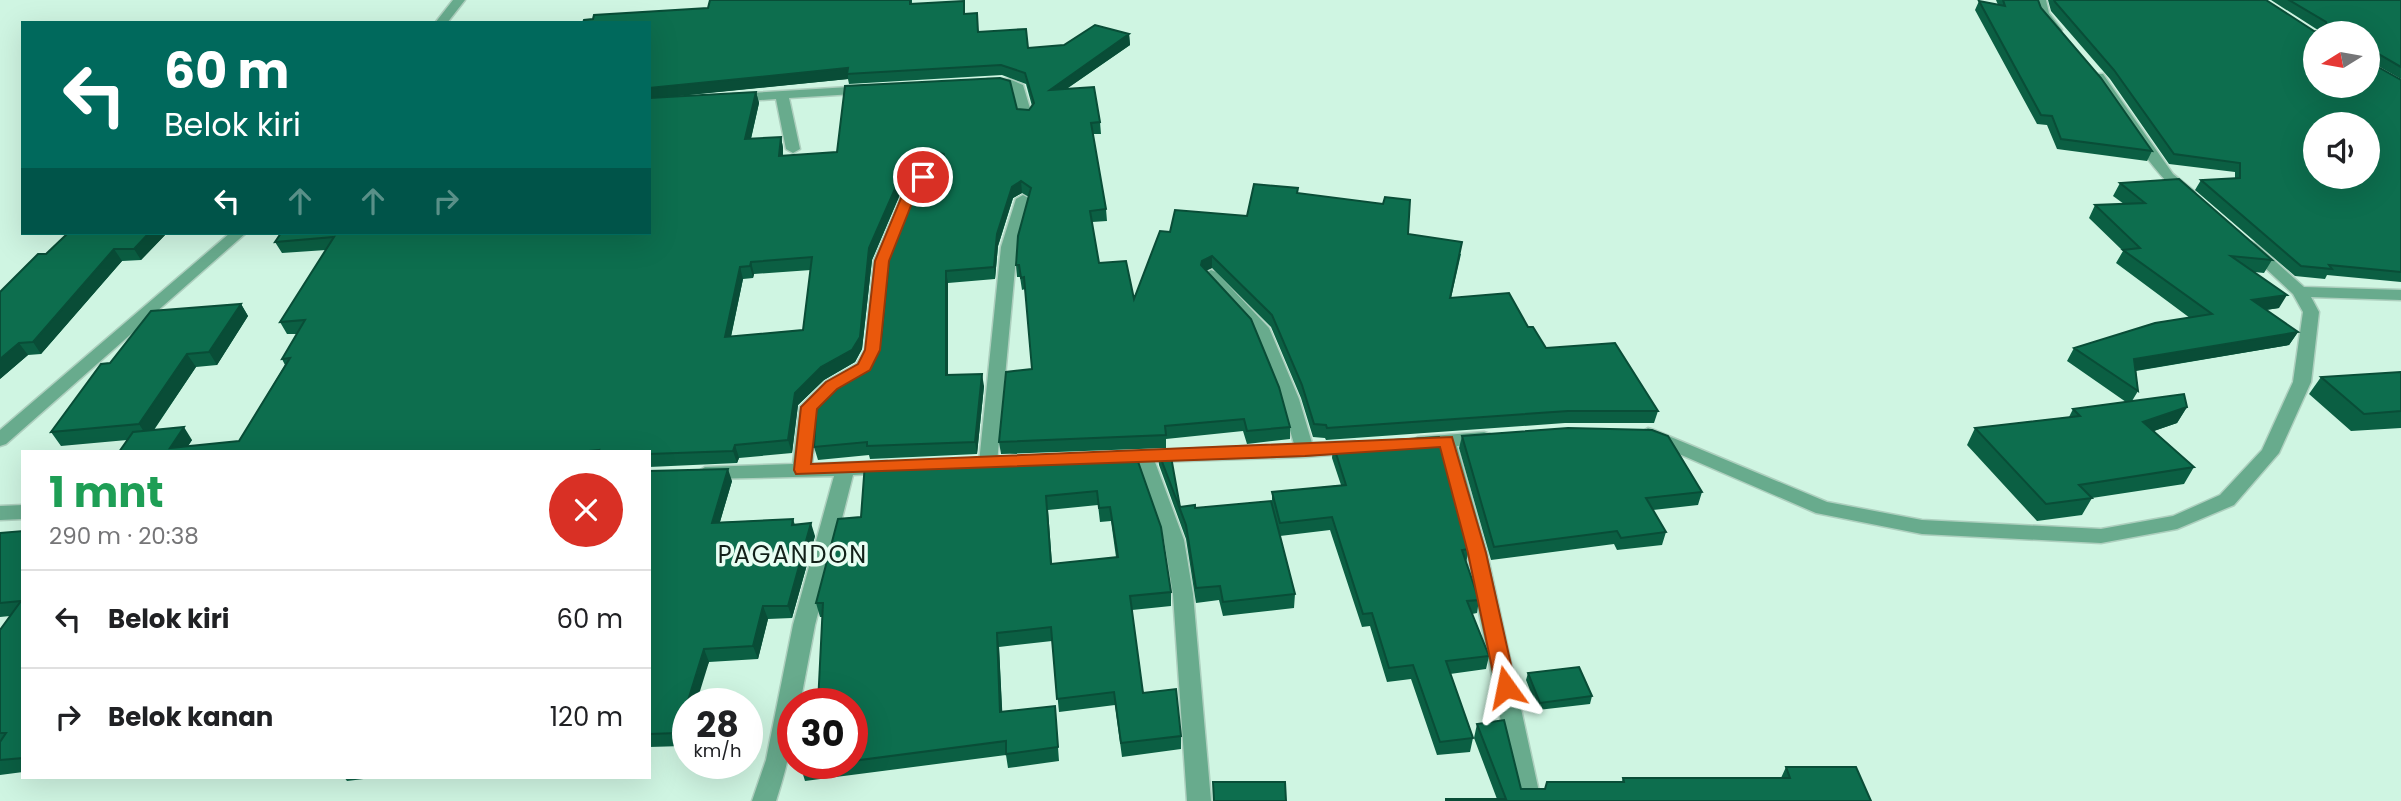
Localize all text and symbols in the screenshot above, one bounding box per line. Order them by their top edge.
north arrow [2303,21,2380,98]
map controls [2303,21,2380,189]
text: 60 m [164,37,289,105]
icon: left [49,49,140,140]
text: Belok kiri [164,102,301,147]
button: sound [2303,112,2380,189]
pin [893,147,953,207]
icon: arrive [904,158,942,196]
icon: left [208,182,246,220]
icon: ahead [281,182,319,220]
icon: ahead [354,182,392,220]
icon: right [427,182,465,220]
text: 1 mnt [49,463,164,522]
button: close [549,473,623,547]
text: 290 m · 20:38 [49,520,199,552]
district label: PAGANDON [718,538,868,571]
icon: left [49,600,87,638]
text: Belok kiri [108,601,230,637]
text: 60 m [556,601,623,637]
position arrow [1469,650,1543,724]
speed limit sign: 30 [777,688,868,779]
icon: right [49,698,87,736]
text: Belok kanan [108,699,273,735]
text: 120 m [550,699,623,735]
text: 28 [696,700,739,749]
text: km/h [694,738,741,763]

